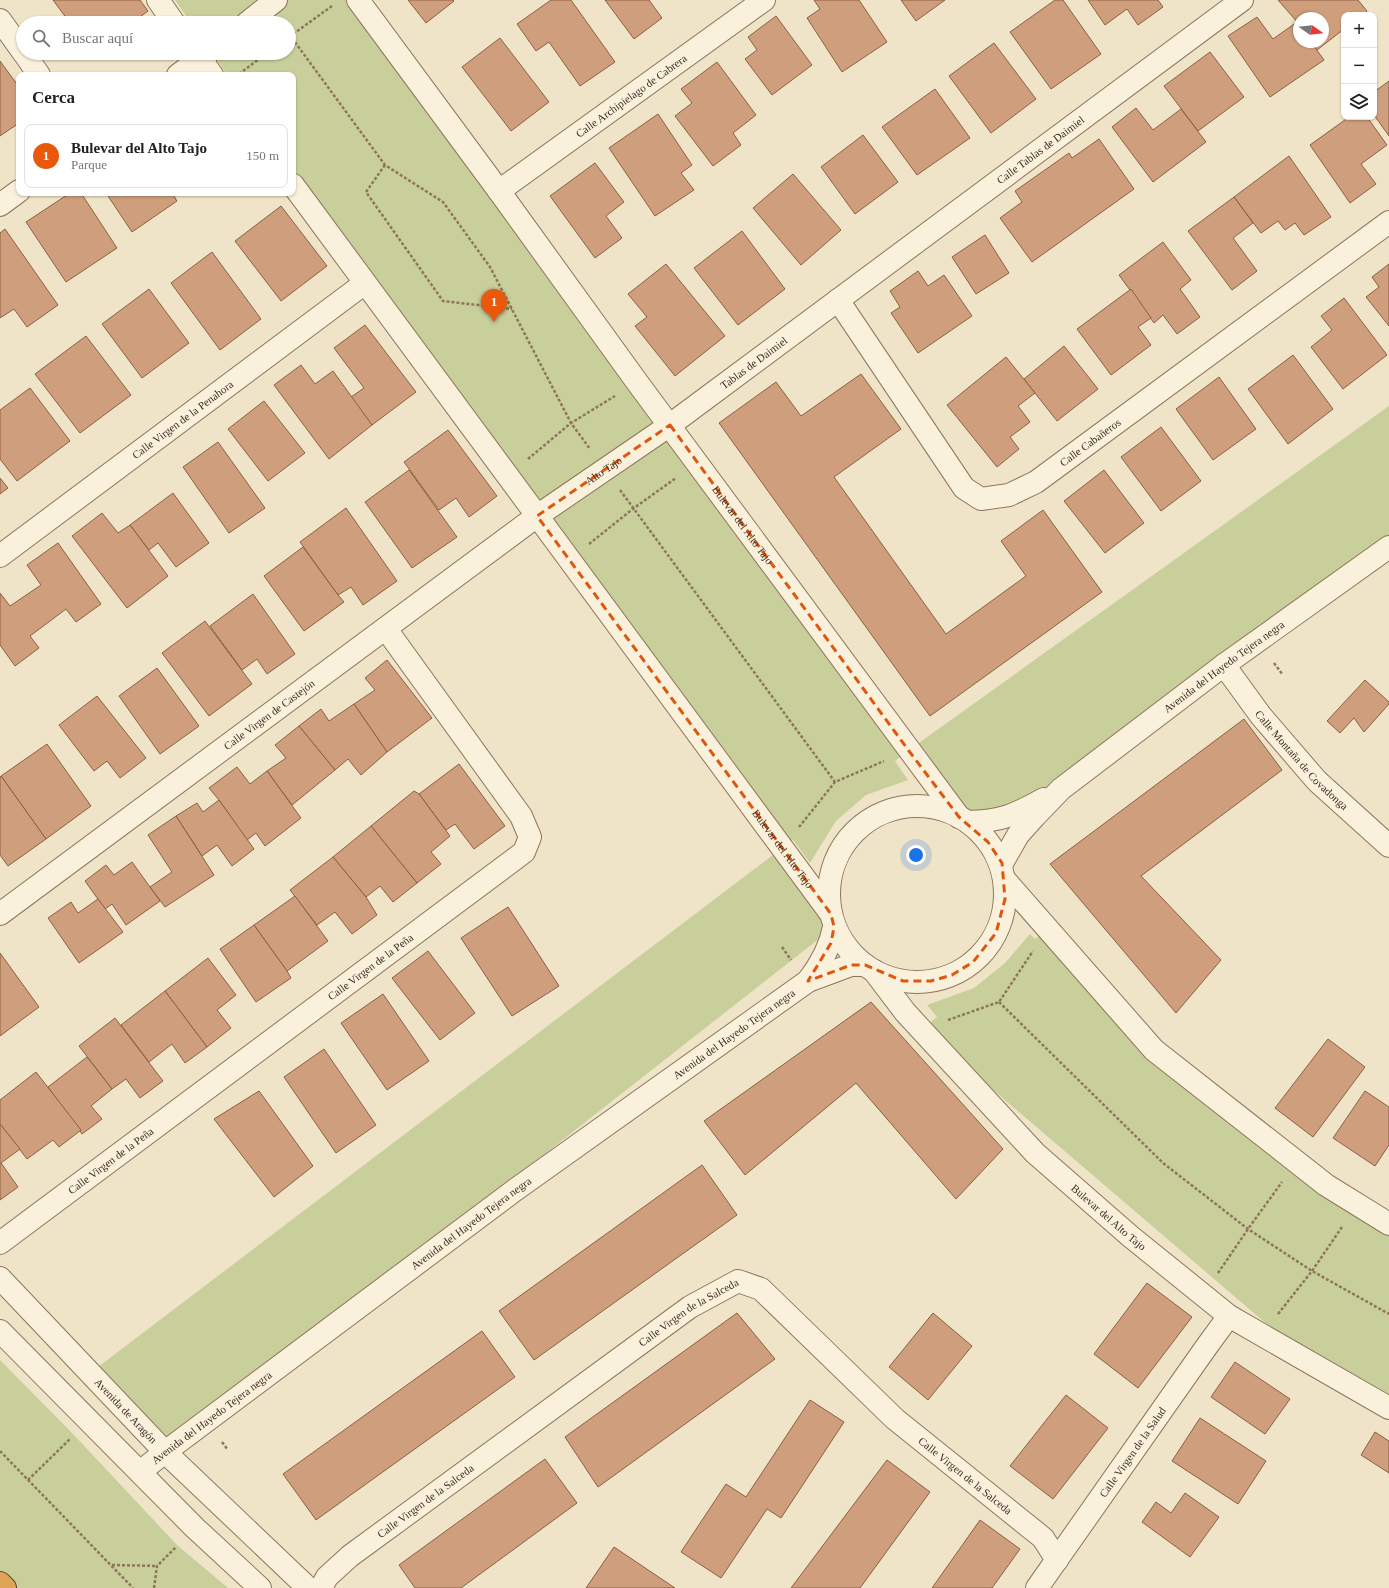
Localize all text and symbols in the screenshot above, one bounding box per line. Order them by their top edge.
north arrow [1293,12,1329,48]
map controls [1341,12,1377,120]
button: + [1341,12,1377,48]
search box [16,16,296,60]
icon: search [30,27,52,49]
text: Buscar aquí [62,30,133,46]
button: − [1341,48,1377,84]
street label: Calle Archipielago de Cabrera [574,52,689,140]
button: layers [1341,84,1377,120]
text: Cerca [32,88,75,107]
street label: Calle Tablas de Daimiel [994,113,1086,186]
text: Bulevar del Alto Tajo [71,140,207,156]
text: 1 [43,148,49,163]
text: 150 m [246,148,279,163]
text: Parque [71,157,107,172]
pin: 1 [481,289,507,322]
street label: Tablas de Daimiel [718,334,789,391]
street label: Calle Virgen de la Penahora [130,378,236,461]
street label: Calle Cabañeros [1057,416,1123,468]
street label: Alto Tajo [583,454,624,487]
street label: Bulevar del Alto Tajo [710,483,776,567]
street label: Avenida del Hayedo Tejera negra [1161,618,1286,715]
street label: Calle Virgen de Castejón [221,677,317,752]
street label: Calle Montaña de Covadonga [1253,708,1351,812]
street label: Bulevar del Alto Tajo [750,807,816,891]
your location [906,845,926,865]
street label: Calle Virgen de la Peña [325,931,415,1002]
street label: Avenida del Hayedo Tejera negra [671,986,797,1081]
street label: Calle Virgen de la Peña [66,1125,156,1196]
street label: Avenida del Hayedo Tejera negra [408,1174,533,1272]
street label: Bulevar del Alto Tajo [1069,1182,1149,1253]
street label: Calle Virgen de la Salceda [636,1276,741,1349]
street label: Avenida del Hayedo Tejera negra [149,1368,274,1466]
street label: Avenida de Aragón [92,1376,160,1446]
street label: Calle Virgen de la Salud [1097,1404,1168,1499]
street label: Calle Virgen de la Salceda [916,1434,1015,1517]
street label: Calle Virgen de la Salceda [375,1462,476,1540]

